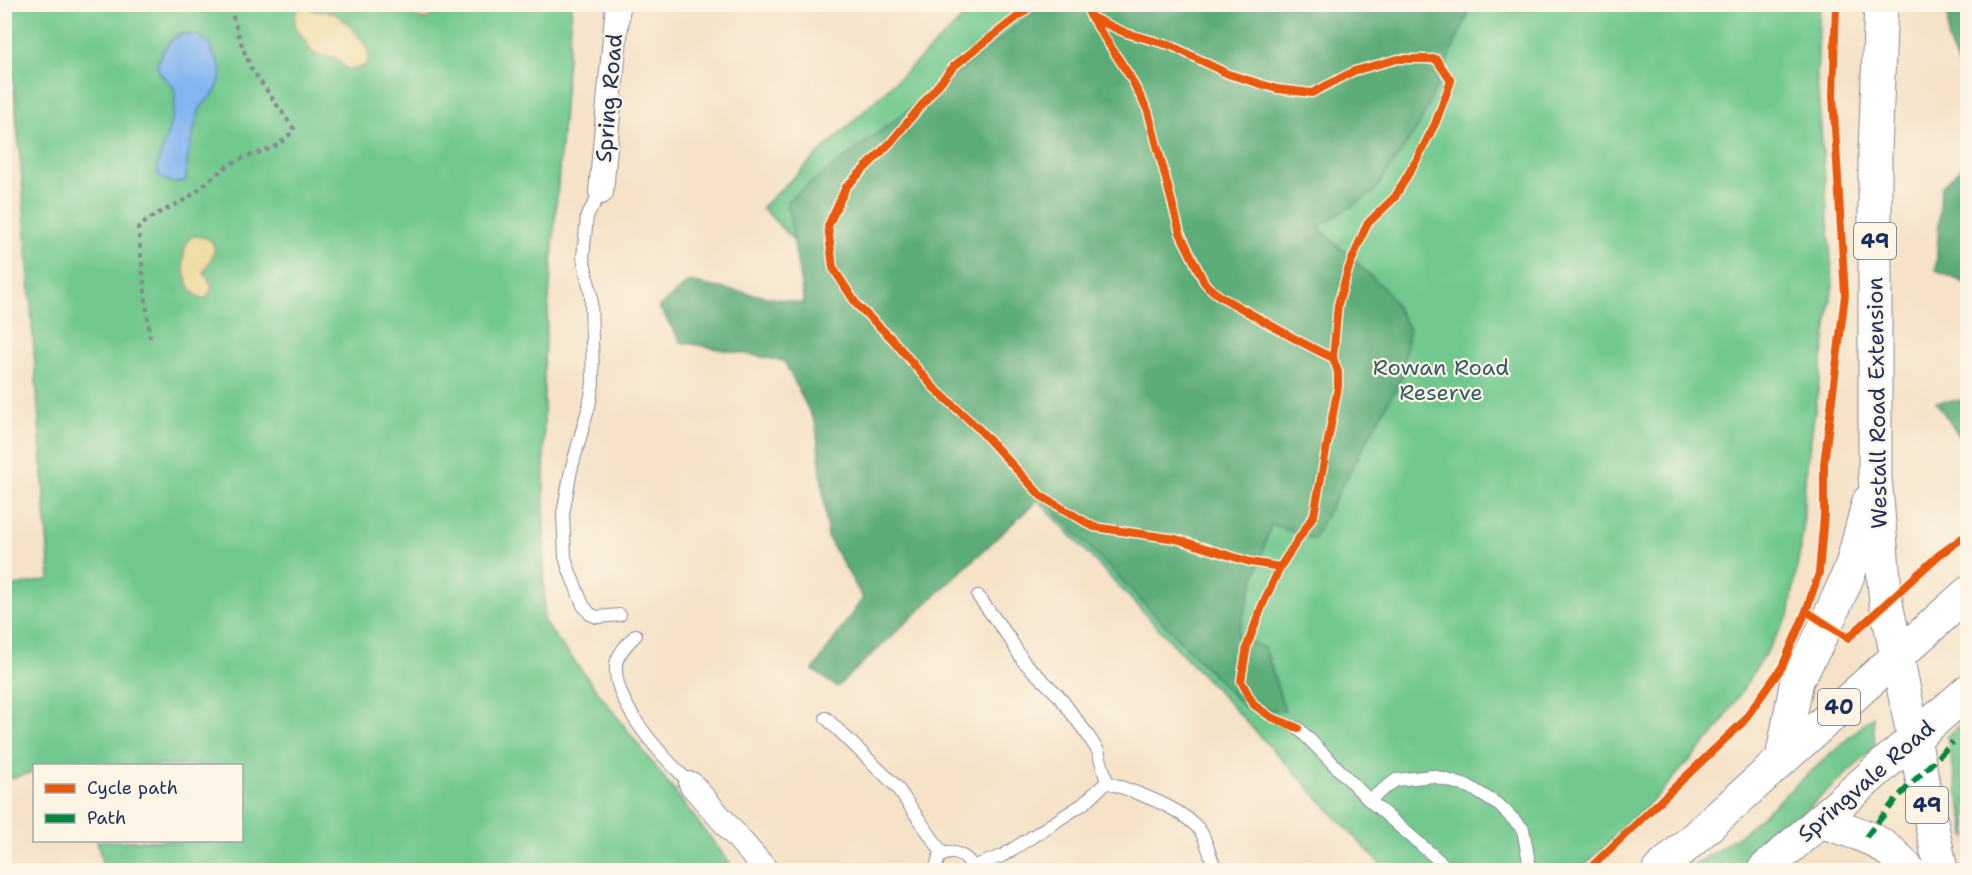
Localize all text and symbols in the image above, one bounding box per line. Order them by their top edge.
street label: Spring Road [589,32,629,163]
road number: 49 [1854,223,1896,259]
street label: Westall Road Extension [1860,277,1894,529]
park label: Rowan Road Reserve [1373,353,1509,407]
road number: 40 [1818,689,1860,725]
street label: Springvale Road [1791,713,1941,849]
legend [33,764,243,842]
text: Cycle path [87,776,178,800]
road number: 49 [1906,787,1948,823]
text: Path [87,806,126,830]

